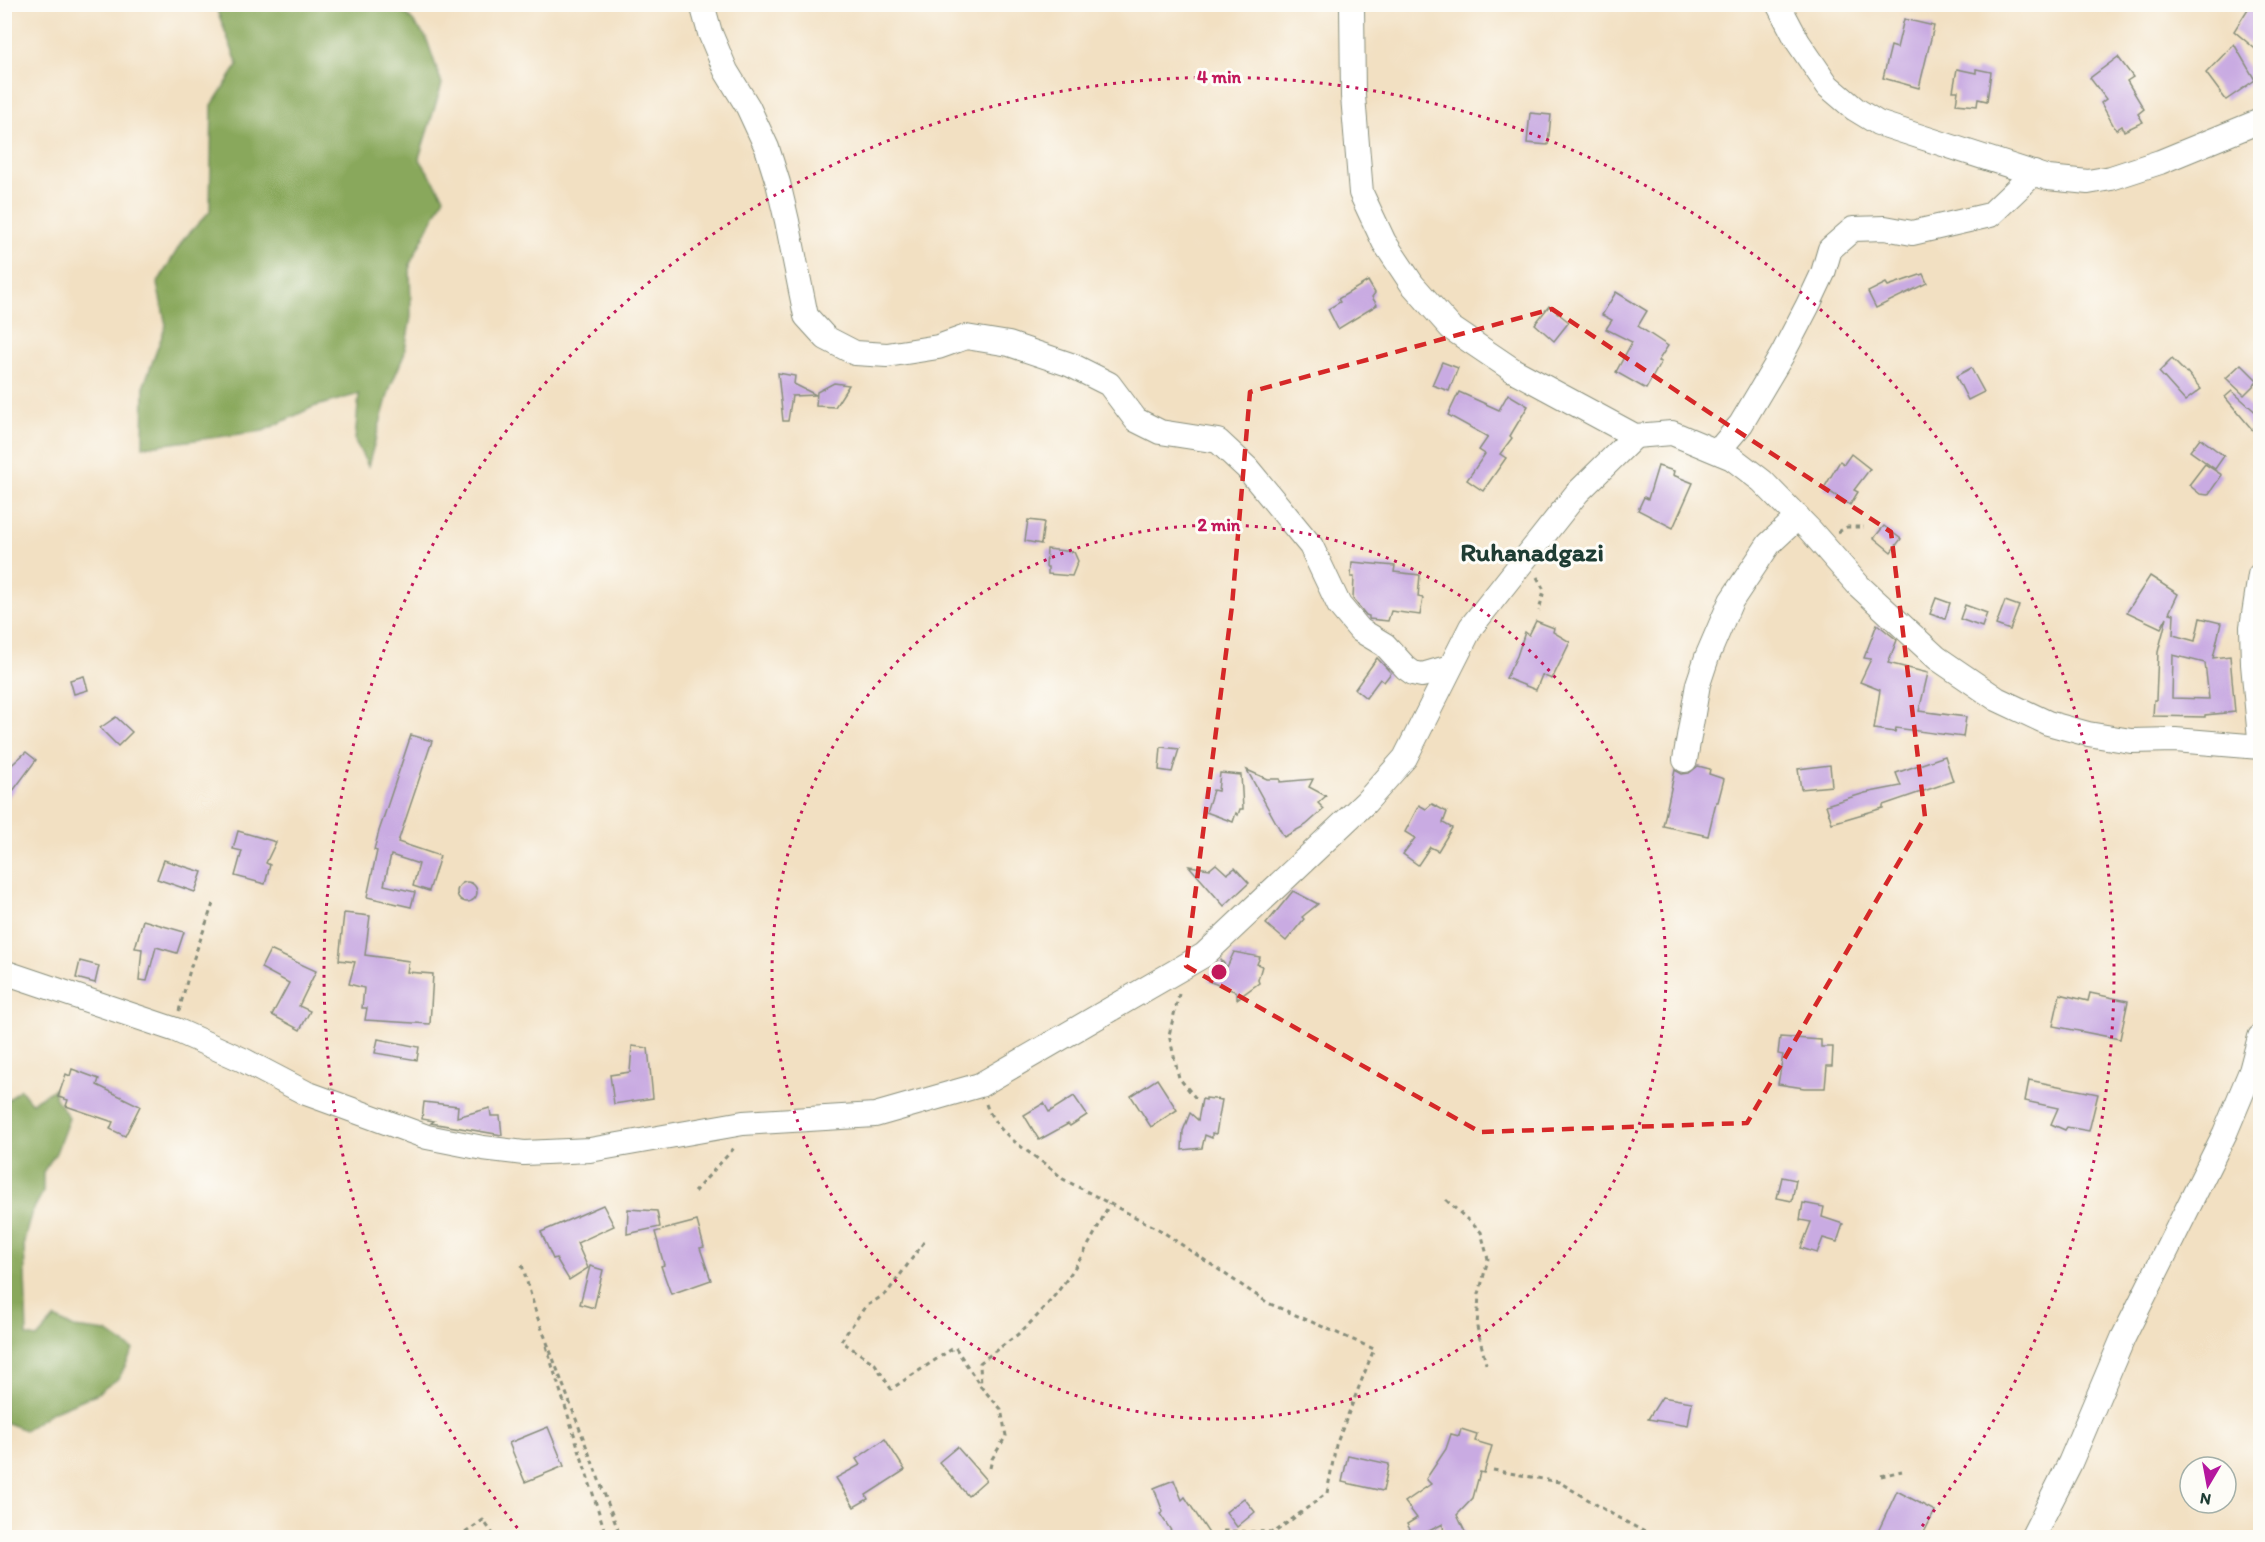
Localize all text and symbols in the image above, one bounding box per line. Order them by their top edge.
text: 4 min [1197,66,1242,88]
text: 2 min [1198,514,1241,536]
district label: Ruhanadgazi [1460,536,1604,568]
centre of rings [1209,962,1229,982]
north arrow [2178,1455,2238,1515]
text: N [2199,1489,2212,1510]

